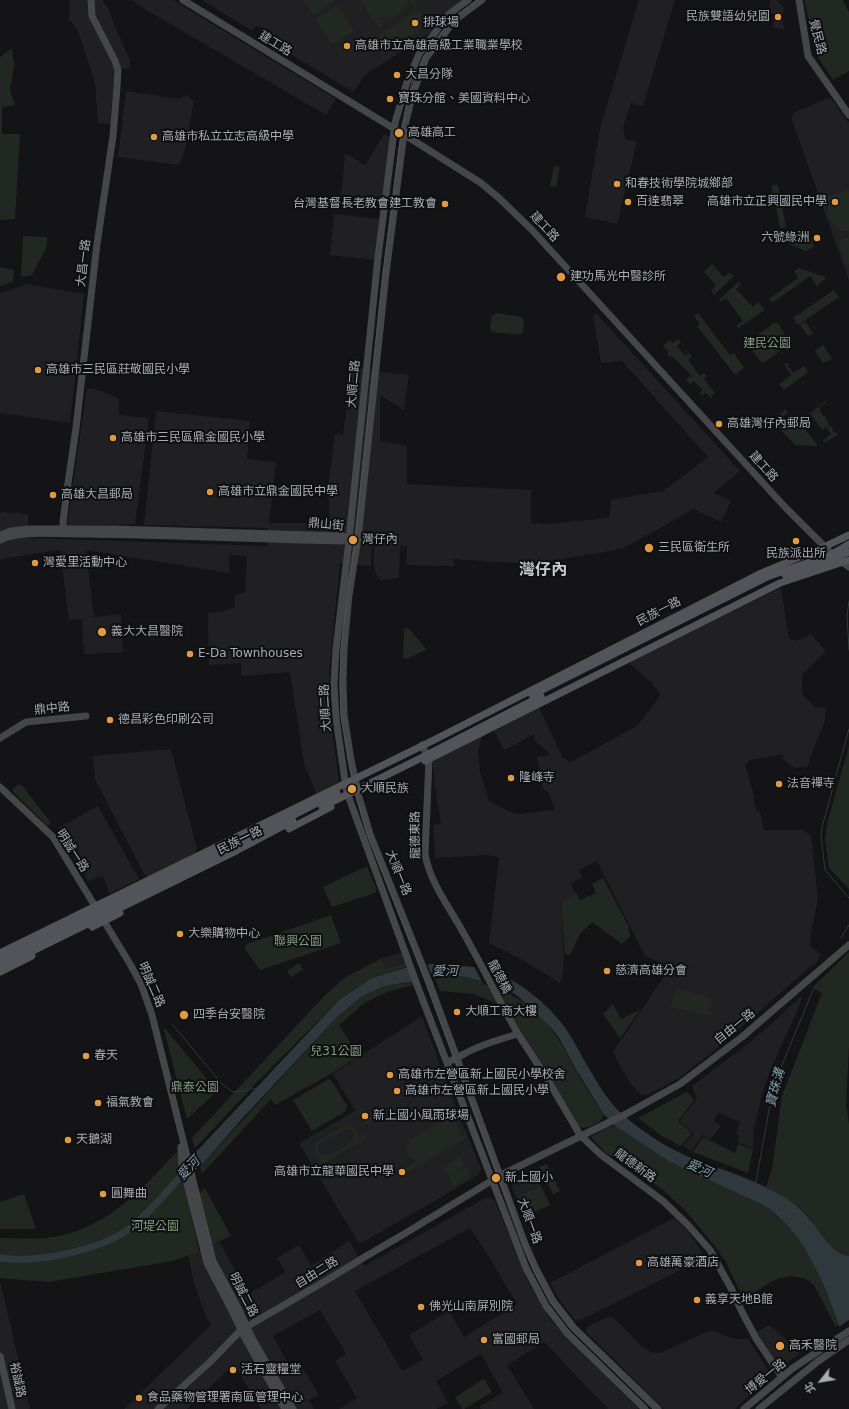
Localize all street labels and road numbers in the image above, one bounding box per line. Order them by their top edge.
street label: 覺民路 [806,18,828,56]
street label: 建工路 [256,29,294,59]
street label: 建工路 [526,209,562,245]
street label: 大昌一路 [74,238,94,288]
street label: 大順二路 [345,359,363,409]
street label: 建工路 [746,449,780,485]
street label: 鼎山街 [307,516,345,534]
street label: 民族一路 [634,595,684,629]
street label: 大順二路 [318,684,334,732]
street label: 鼎中路 [33,700,71,718]
street label: 龍德東路 [408,811,424,859]
street label: 民族一路 [215,824,265,858]
street label: 明誠一路 [53,827,91,875]
street label: 大順一路 [382,848,414,898]
street label: 龍德橋 [484,958,514,996]
street label: 明誠二路 [135,960,167,1010]
street label: 自由一路 [712,1006,758,1048]
street label: 龍德新路 [611,1146,659,1186]
street label: 大順一路 [514,1196,544,1246]
street label: 自由二路 [293,1254,341,1292]
street label: 明誠二路 [226,1270,260,1320]
street label: 博愛一路 [743,1356,789,1398]
street label: 裕誠路 [6,1361,28,1399]

